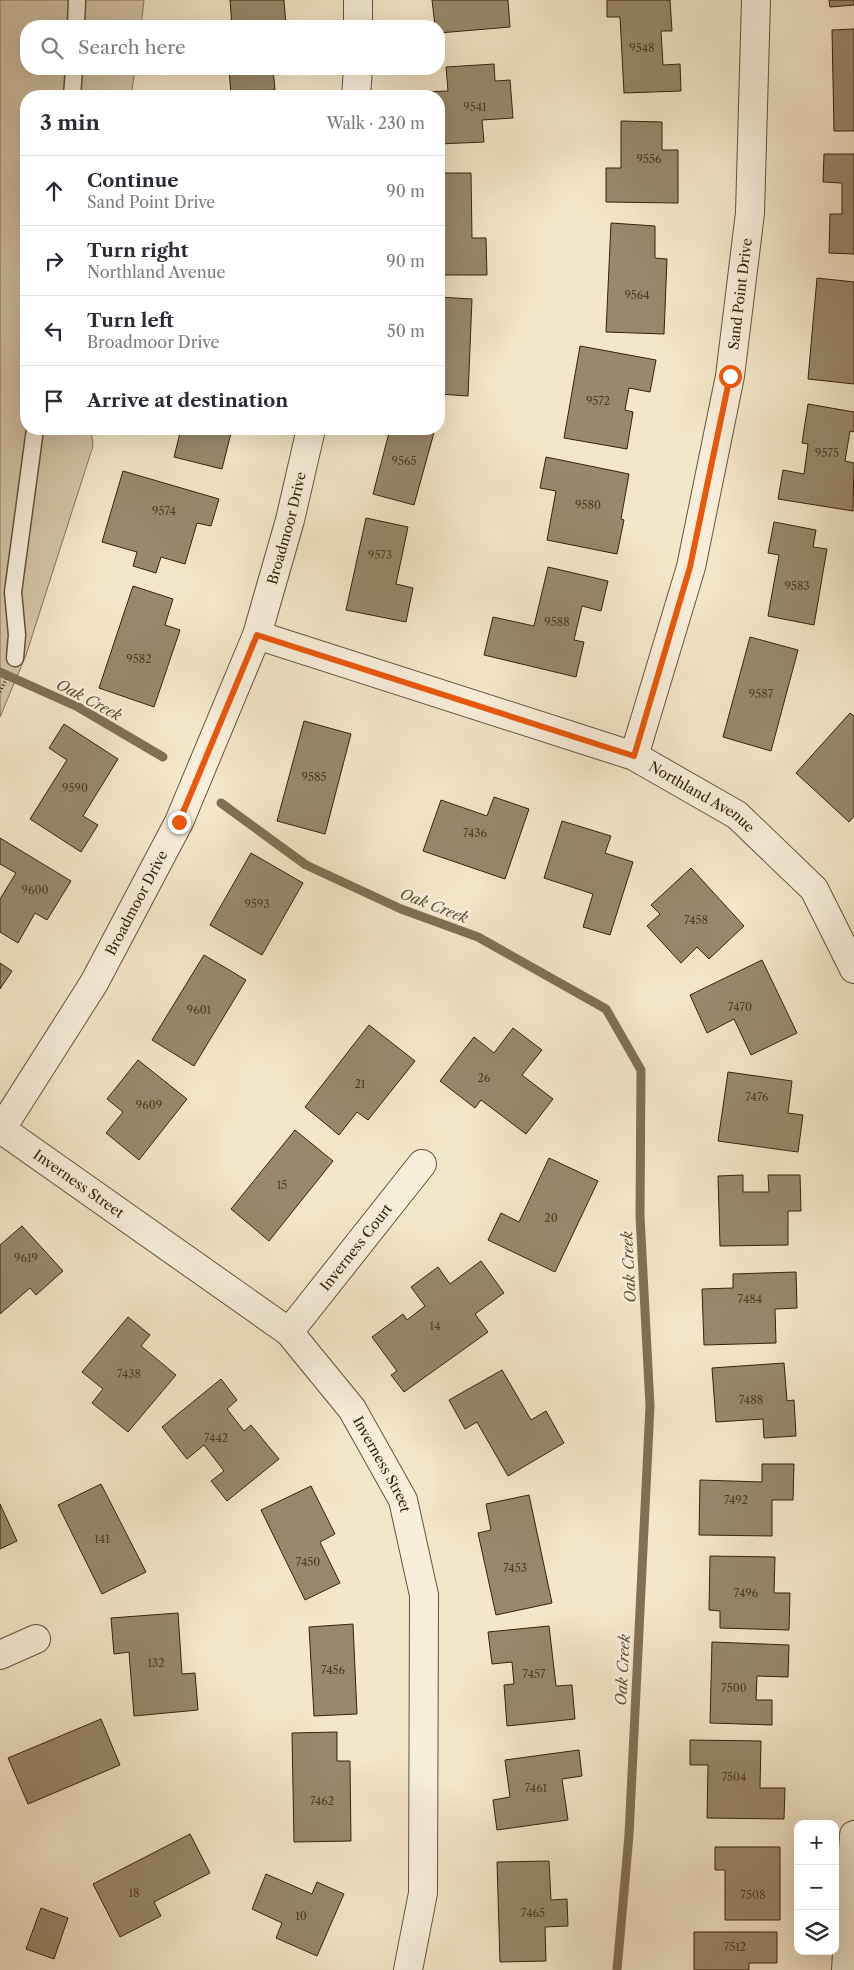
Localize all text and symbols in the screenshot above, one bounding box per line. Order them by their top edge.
search box [20,20,445,75]
icon: search [38,34,66,62]
text: Search here [78,36,186,59]
house number: 9548 [629,41,655,55]
house number: 9541 [463,100,487,114]
text: 3 min [40,110,100,135]
text: Walk · 230 m [326,113,425,133]
house number: 9556 [637,152,662,166]
text: Continue [87,169,179,192]
icon: ahead [40,177,68,205]
text: 90 m [386,181,425,201]
text: Sand Point Drive [87,192,215,212]
street label: Sand Point Drive [724,237,756,351]
text: Turn right [87,239,188,262]
icon: right [40,247,68,275]
text: 90 m [386,251,425,271]
text: Northland Avenue [87,262,225,282]
house number: 9564 [624,288,650,302]
text: Turn left [87,309,174,332]
icon: left [40,317,68,345]
text: 50 m [387,321,425,341]
text: Broadmoor Drive [87,332,219,352]
route start [719,365,742,388]
icon: arrive [40,387,68,415]
text: Arrive at destination [87,389,288,412]
house number: 9572 [586,394,610,408]
house number: 9575 [815,446,839,460]
house number: 9565 [392,454,416,468]
street label: Broadmoor Drive [263,470,310,587]
house number: 9580 [575,498,601,512]
house number: 9574 [152,504,176,518]
house number: 9573 [368,548,392,562]
house number: 9583 [785,579,810,593]
house number: 9588 [544,615,570,629]
house number: 9582 [126,652,152,666]
water label: Oak Creek [53,674,125,725]
house number: 9587 [749,687,774,701]
street label: Northland Avenue [646,757,758,836]
house number: 9585 [302,770,326,784]
house number: 9590 [62,781,88,795]
route end [168,811,191,834]
house number: 7436 [463,826,488,840]
street label: Broadmoor Drive [101,847,171,958]
house number: 9600 [22,883,48,897]
water label: Oak Creek [397,884,471,927]
house number: 9593 [245,897,269,911]
house number: 7458 [684,913,708,927]
house number: 7470 [728,1000,752,1014]
house number: 9601 [187,1003,212,1017]
house number: 26 [478,1071,491,1085]
house number: 21 [355,1077,366,1091]
house number: 7476 [745,1090,769,1104]
house number: 9609 [136,1098,162,1112]
street label: Inverness Street [30,1146,128,1222]
house number: 15 [277,1178,287,1192]
street label: Inverness Court [316,1200,396,1295]
house number: 20 [544,1211,558,1225]
water label: Oak Creek [617,1231,640,1303]
house number: 9619 [14,1251,38,1265]
house number: 7484 [738,1292,762,1306]
house number: 14 [430,1319,440,1333]
house number: 7438 [117,1367,141,1381]
house number: 7488 [739,1393,763,1407]
street label: Inverness Street [349,1413,414,1514]
house number: 7442 [204,1431,228,1445]
house number: 7492 [724,1493,748,1507]
house number: 141 [94,1532,110,1546]
house number: 7450 [296,1555,320,1569]
house number: 7453 [503,1561,527,1575]
house number: 7496 [734,1586,759,1600]
water label: Oak Creek [611,1634,634,1706]
house number: 132 [147,1656,165,1670]
house number: 7456 [321,1663,345,1677]
house number: 7457 [523,1667,546,1681]
house number: 7500 [721,1681,747,1695]
house number: 7504 [722,1770,746,1784]
house number: 7461 [525,1781,548,1795]
house number: 7462 [310,1794,334,1808]
map controls [794,1820,839,1955]
button: + [794,1820,839,1865]
button: − [794,1865,839,1910]
house number: 18 [128,1886,140,1900]
house number: 7508 [741,1888,765,1902]
house number: 7465 [521,1906,545,1920]
house number: 10 [295,1909,307,1923]
button: layers [794,1910,839,1955]
house number: 7512 [724,1940,746,1954]

